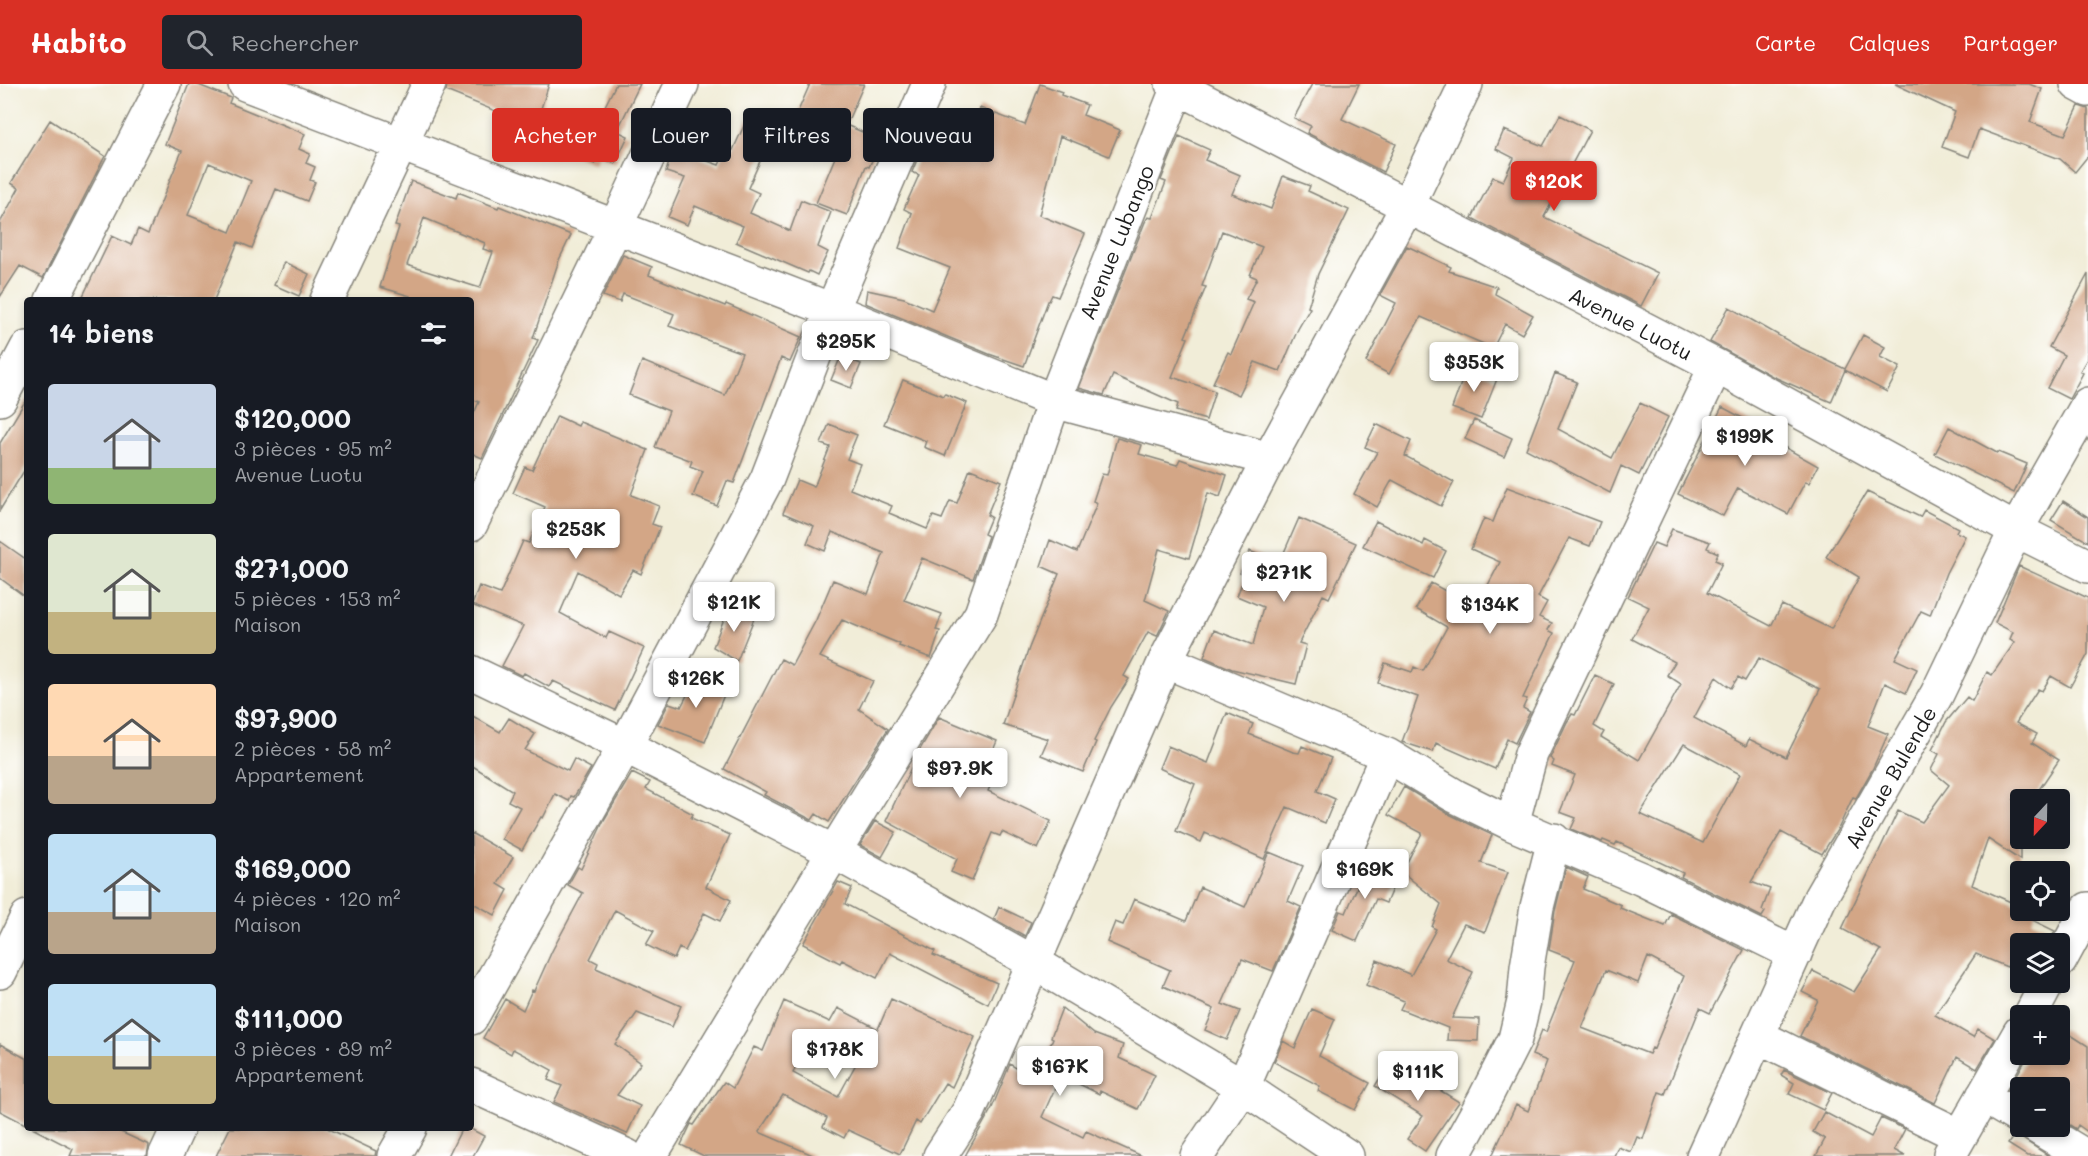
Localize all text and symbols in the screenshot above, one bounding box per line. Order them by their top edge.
search box [162,15,582,69]
text: Habito [30,24,126,60]
icon: search [183,26,216,59]
text: Rechercher [231,28,359,57]
text: Carte [1755,29,1816,56]
text: Calques [1849,29,1931,56]
text: Partager [1964,29,2058,56]
chip: Acheter [492,108,619,162]
chip: Louer [631,108,731,162]
chip: Filtres [743,108,851,162]
chip: Nouveau [863,108,994,162]
street label: Avenue Lubango [1073,161,1159,323]
pin: $120K [1512,161,1596,212]
text: $120K [1525,167,1583,193]
street label: Avenue Luotu [1565,280,1697,366]
text: 14 biens [48,316,154,350]
icon: filters [417,317,450,350]
pin: $295K [804,321,888,372]
text: $295K [816,327,876,353]
pin: $353K [1432,342,1516,393]
text: $353K [1443,348,1505,374]
text: $120,000 [234,401,351,435]
icon: home [96,408,168,480]
pin: $199K [1703,416,1787,467]
text: $199K [1716,422,1774,448]
text: 3 pièces · 95 m² [234,435,392,461]
text: Avenue Luotu [234,461,363,487]
pin: $253K [534,509,618,560]
text: $253K [546,515,606,541]
text: $271,000 [234,551,349,585]
pin: $271K [1242,552,1326,603]
icon: home [96,558,168,630]
text: $271K [1256,558,1312,584]
pin: $121K [692,582,776,633]
pin: $134K [1448,584,1532,635]
text: 5 pièces · 153 m² [234,585,401,611]
text: $121K [707,588,761,614]
text: $134K [1460,590,1520,616]
text: Maison [234,611,301,637]
pin: $126K [654,658,738,709]
text: $126K [667,664,725,690]
text: $97,900 [234,701,337,735]
street label: Avenue Bulende [1838,701,1942,853]
icon: home [96,708,168,780]
text: 2 pièces · 58 m² [234,735,391,761]
pin: $97.9K [911,748,1009,799]
text: $97.9K [927,754,993,780]
text: Appartement [234,761,364,787]
north arrow [2010,789,2070,849]
map controls [2010,789,2070,1137]
pin: $169K [1323,849,1407,900]
text: $169,000 [234,851,351,885]
text: $169K [1336,855,1394,881]
icon: home [96,858,168,930]
button: locate [2010,861,2070,921]
text: 4 pièces · 120 m² [234,885,401,911]
text: Maison [234,911,301,937]
button: layers [2010,933,2070,993]
text: $111,000 [234,1001,343,1035]
button: + [2010,1005,2070,1065]
icon: home [96,1008,168,1080]
pin: $178K [793,1029,877,1080]
text: 3 pièces · 89 m² [234,1035,392,1061]
text: $178K [806,1035,864,1061]
pin: $167K [1018,1046,1102,1097]
pin: $111K [1376,1051,1460,1102]
text: $167K [1031,1052,1089,1078]
text: $111K [1392,1057,1444,1083]
text: Appartement [234,1061,364,1087]
button: − [2010,1077,2070,1137]

